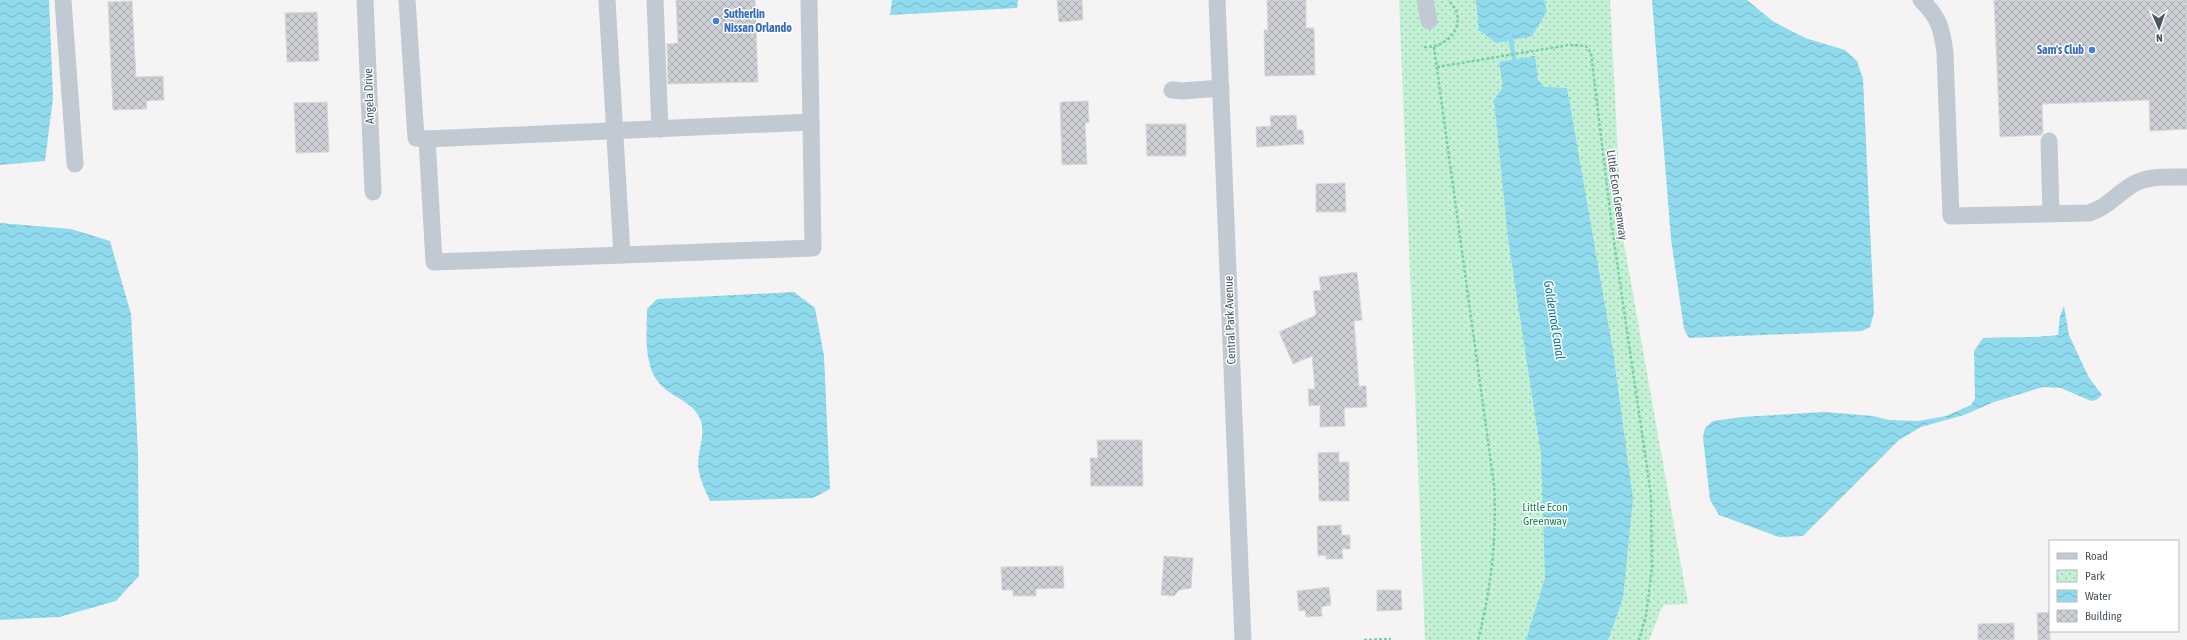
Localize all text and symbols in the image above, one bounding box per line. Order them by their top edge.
place label: Sutherlin Nissan Orlando [724,7,792,35]
north arrow [2139,8,2179,48]
marker: Sutherlin Nissan Orlando [711,16,721,26]
text: N [2156,32,2163,44]
place label: Sam's Club [2037,43,2084,57]
marker: Sam's Club [2087,45,2097,55]
street label: Angela Drive [361,68,377,124]
street label: Little Econ Greenway [1604,149,1630,241]
street label: Central Park Avenue [1221,275,1239,365]
water label: Goldenrod Canal [1541,279,1568,361]
park label: Little Econ Greenway [1522,500,1568,528]
legend [2049,540,2179,632]
text: Road [2085,549,2108,563]
text: Park [2085,569,2106,583]
text: Water [2085,589,2112,603]
text: Building [2085,609,2123,623]

